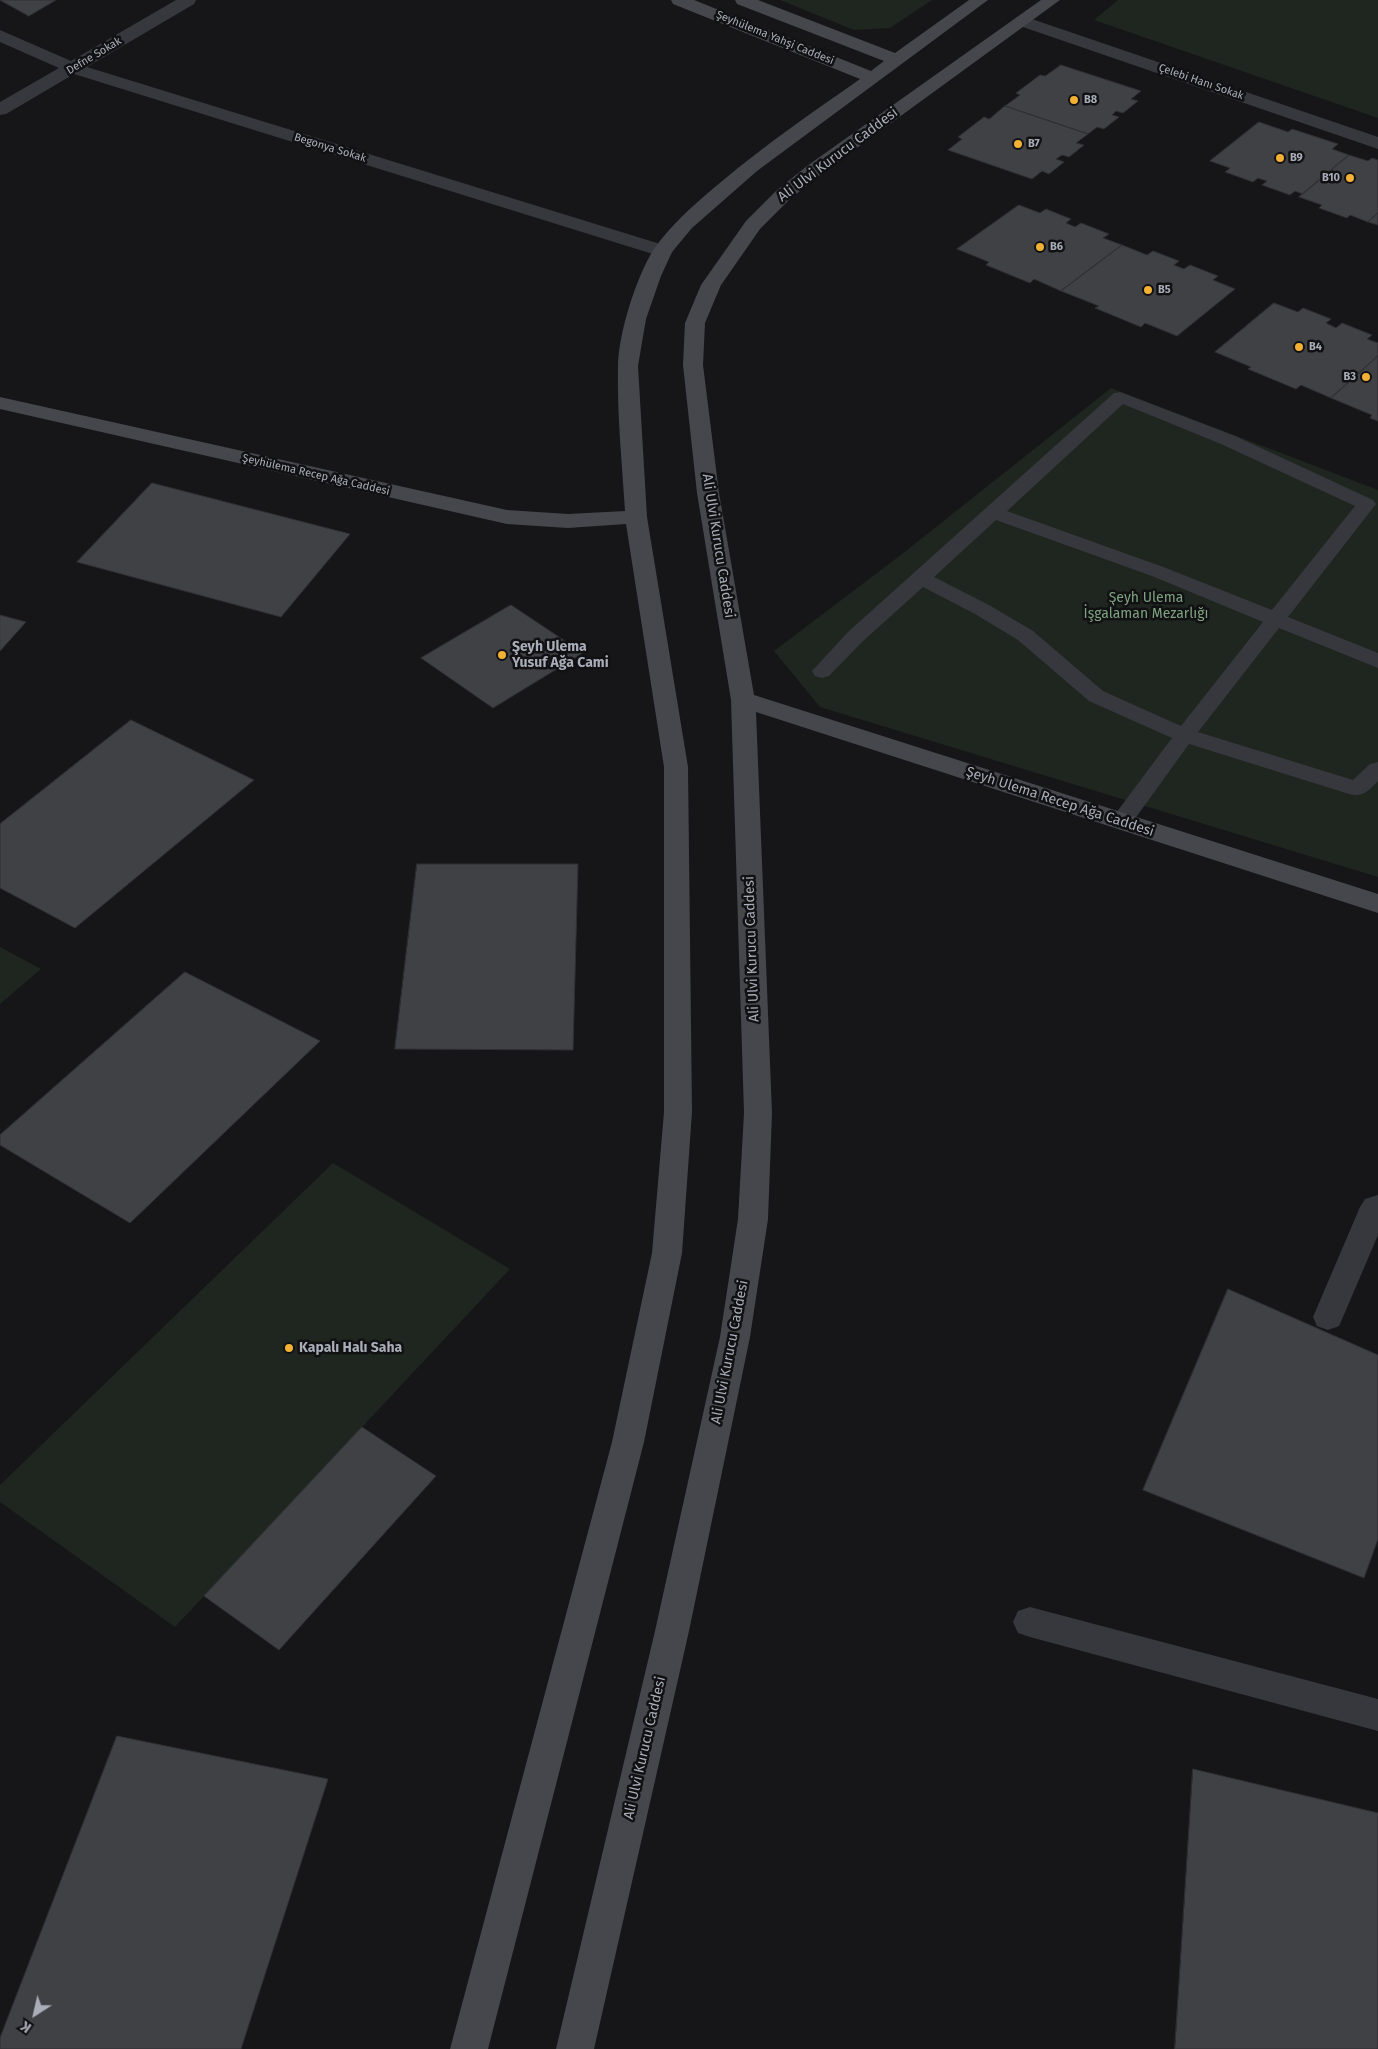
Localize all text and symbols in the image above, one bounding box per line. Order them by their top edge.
street label: Şeyhülema Yahşi Caddesi [714,8,836,68]
street label: Defne Sokak [64,34,124,78]
street label: Çelebi Hanı Sokak [1157,61,1245,103]
place label: B8 [1084,93,1097,107]
marker: B8 [1068,94,1080,106]
street label: Ali Ulvi Kurucu Caddesi [775,104,901,206]
street label: Begonya Sokak [292,131,368,165]
place label: B7 [1028,137,1040,151]
marker: B7 [1012,138,1024,150]
place label: B9 [1290,151,1303,165]
marker: B9 [1274,152,1286,164]
place label: B10 [1322,171,1340,185]
marker: B10 [1344,172,1356,184]
place label: B6 [1050,240,1063,254]
marker: B6 [1034,241,1046,253]
place label: B5 [1158,283,1171,297]
marker: B5 [1142,284,1154,296]
place label: B4 [1309,340,1322,354]
marker: B4 [1293,341,1305,353]
place label: B3 [1343,370,1356,384]
marker: B3 [1360,371,1372,383]
street label: Şeyhülema Recep Ağa Caddesi [241,452,391,498]
street label: Ali Ulvi Kurucu Caddesi [698,473,738,619]
park label: Şeyh Ulema İşgalaman Mezarlığı [1084,590,1208,622]
place label: Şeyh Ulema Yusuf Ağa Cami [512,639,609,672]
marker: Şeyh Ulema Yusuf Ağa Cami [496,649,508,661]
street label: Şeyh Ulema Recep Ağa Caddesi [964,764,1156,840]
street label: Ali Ulvi Kurucu Caddesi [741,876,763,1022]
street label: Ali Ulvi Kurucu Caddesi [708,1279,752,1425]
place label: Kapalı Halı Saha [299,1340,402,1356]
marker: Kapalı Halı Saha [283,1342,295,1354]
street label: Ali Ulvi Kurucu Caddesi [620,1675,670,1821]
north arrow [10,1989,60,2039]
text: K [18,2017,35,2036]

